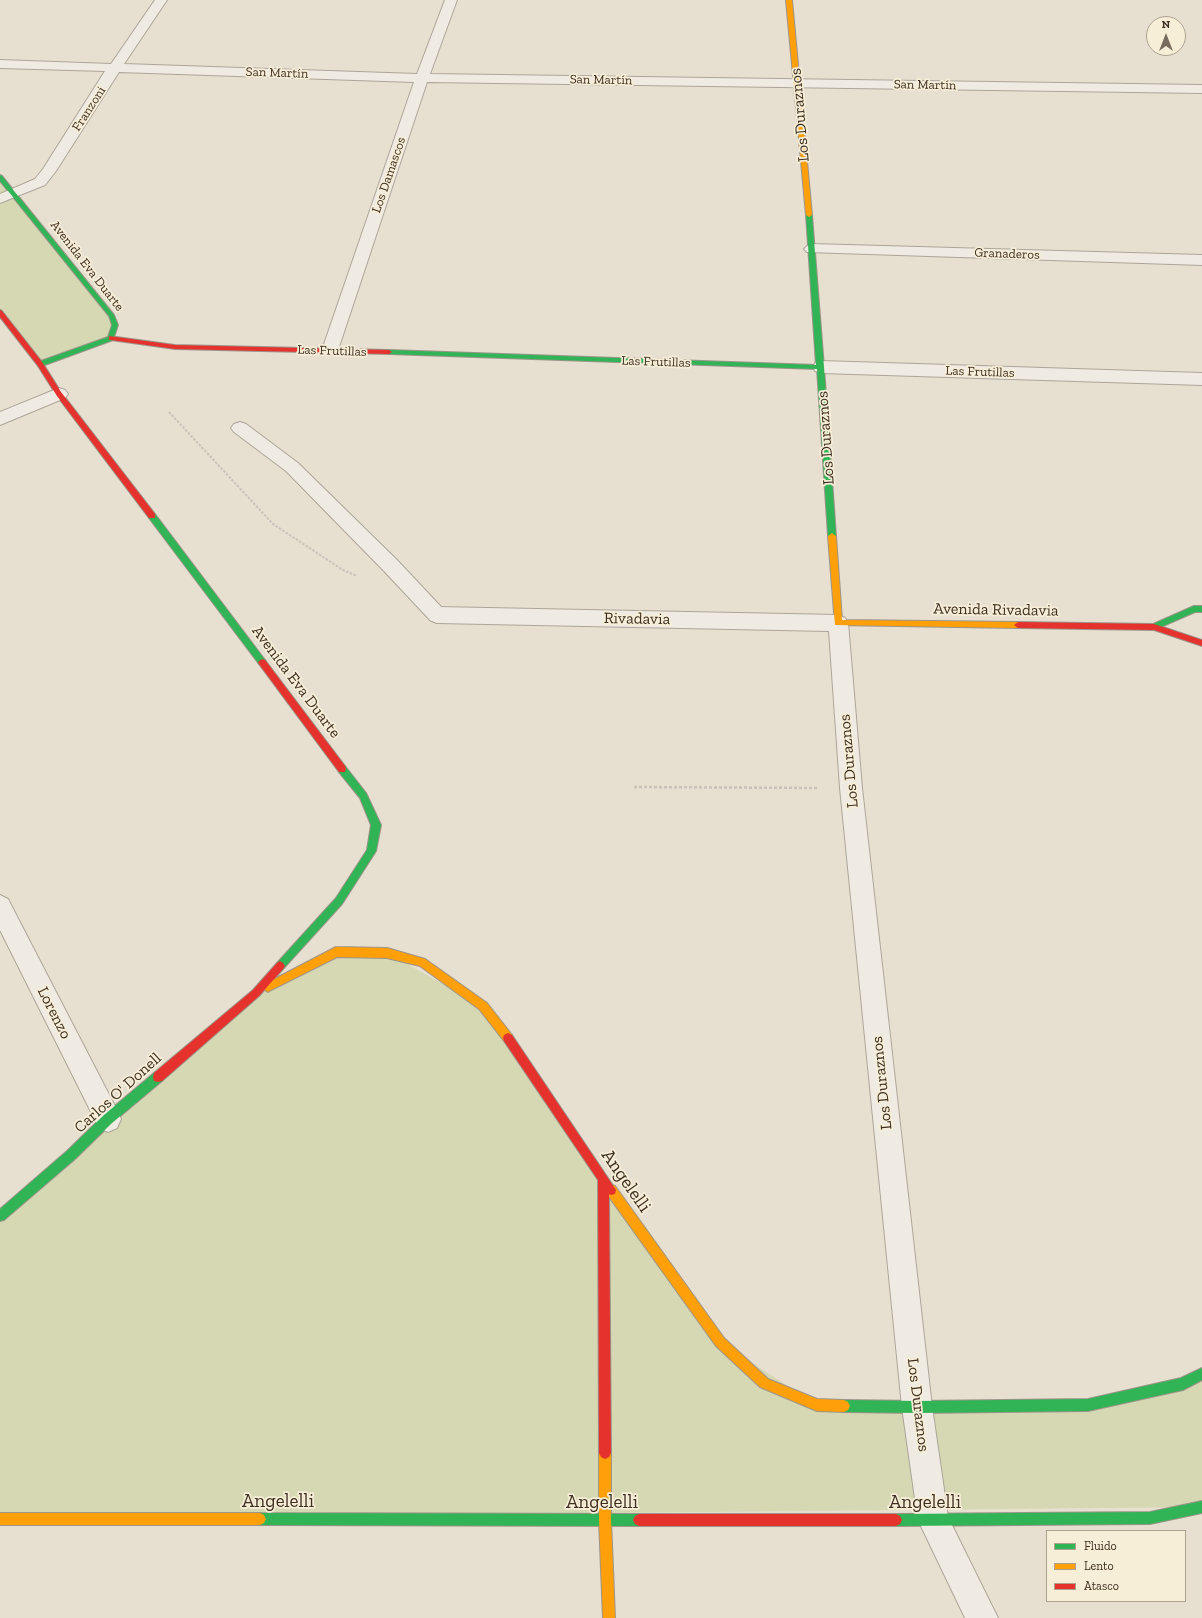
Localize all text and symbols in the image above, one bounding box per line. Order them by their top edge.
north arrow [1146,16,1186,56]
text: N [1162,18,1170,31]
street label: San Martín [245,64,309,82]
street label: Los Duraznos [786,67,814,163]
street label: San Martín [570,72,632,88]
street label: San Martín [894,77,956,93]
street label: Franzoni [69,84,109,134]
street label: Los Damascos [369,135,409,215]
street label: Avenida Eva Duarte [47,218,127,314]
street label: Granaderos [974,245,1040,263]
street label: Las Frutillas [297,342,367,360]
street label: Las Frutillas [621,353,691,371]
street label: Las Frutillas [945,363,1015,381]
street label: Los Duraznos [813,390,839,486]
street label: Avenida Rivadavia [933,599,1059,621]
street label: Rivadavia [604,609,670,629]
street label: Avenida Eva Duarte [247,622,345,742]
street label: Los Duraznos [835,713,863,809]
street label: Lorenzo [33,984,75,1042]
street label: Los Duraznos [868,1035,896,1131]
street label: Carlos O' Donell [70,1049,166,1137]
street label: Angelelli [596,1145,656,1217]
street label: Los Duraznos [903,1357,933,1453]
street label: Angelelli [242,1491,314,1513]
street label: Angelelli [566,1492,638,1514]
street label: Angelelli [889,1492,961,1514]
legend [1046,1530,1186,1602]
text: Fluido [1084,1539,1117,1553]
text: Lento [1084,1559,1114,1573]
text: Atasco [1084,1579,1119,1593]

